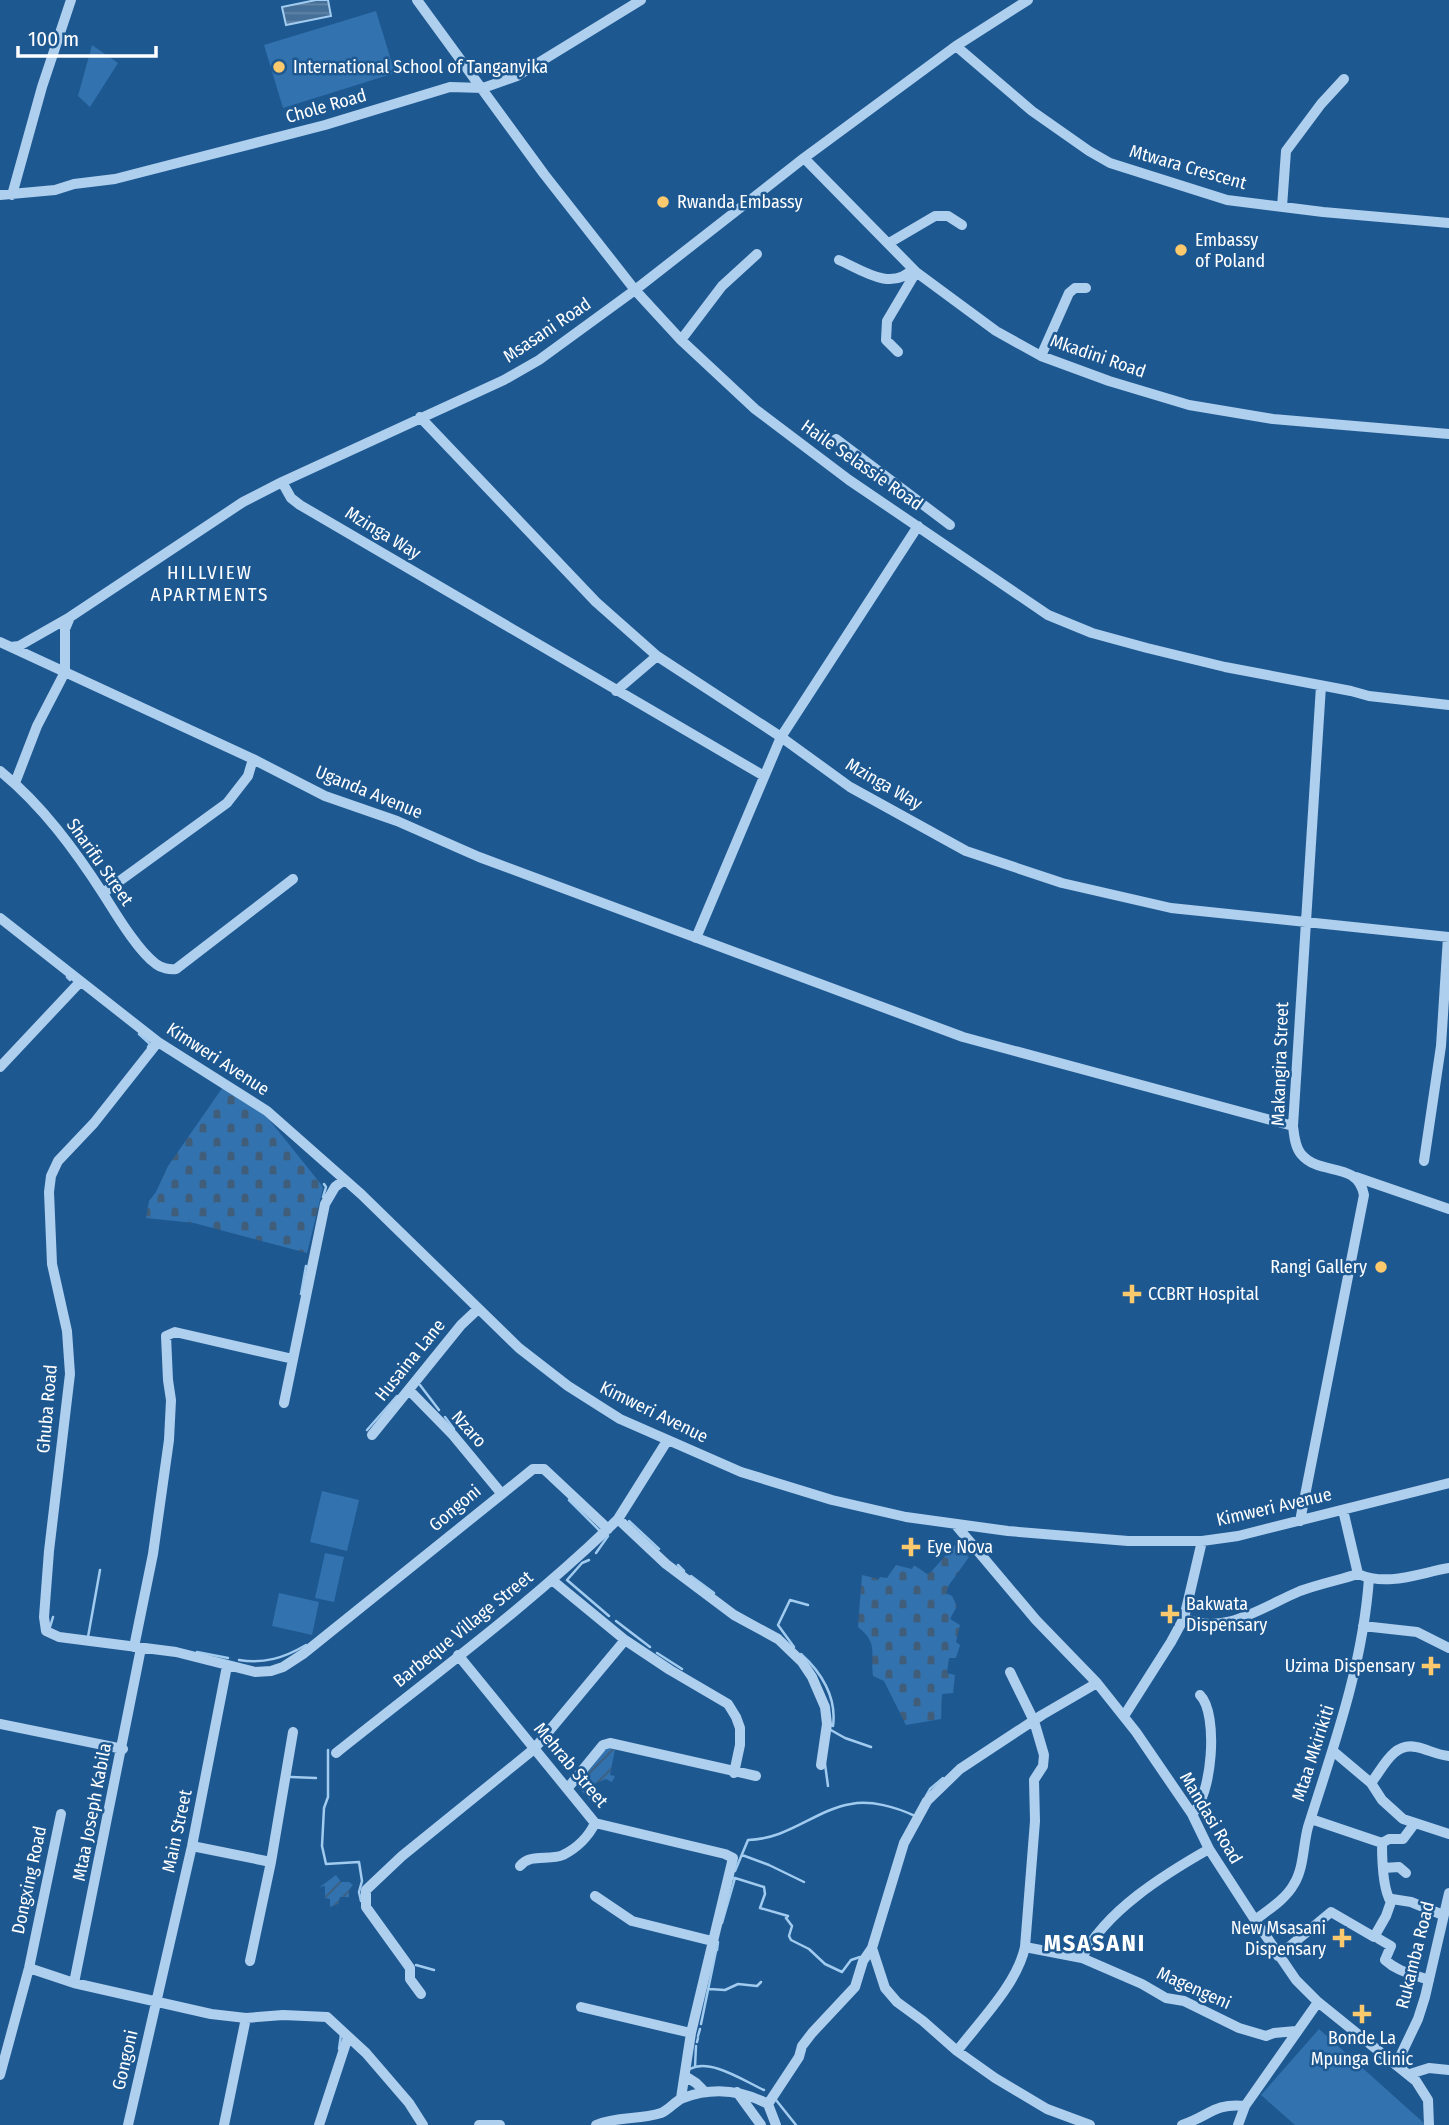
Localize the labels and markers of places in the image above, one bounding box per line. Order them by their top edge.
place label: International School of Tanganyika [293,56,548,78]
marker: International School of Tanganyika [271,59,287,75]
place label: Rwanda Embassy [677,191,803,213]
marker: Rwanda Embassy [655,194,671,210]
place label: Embassy of Poland [1195,229,1265,272]
marker: Embassy of Poland [1173,242,1189,258]
place label: Rangi Gallery [1270,1256,1367,1278]
marker: Rangi Gallery [1373,1259,1389,1275]
place label: CCBRT Hospital [1148,1283,1259,1305]
marker: CCBRT Hospital [1122,1284,1142,1304]
place label: Eye Nova [927,1536,993,1558]
marker: Eye Nova [901,1537,921,1557]
place label: Bakwata Dispensary [1186,1593,1267,1636]
marker: Bakwata Dispensary [1160,1604,1180,1624]
place label: Uzima Dispensary [1285,1655,1415,1677]
marker: Uzima Dispensary [1421,1656,1441,1676]
place label: New Msasani Dispensary [1231,1917,1326,1960]
marker: New Msasani Dispensary [1332,1928,1352,1948]
marker: Bonde La Mpunga Clinic [1352,2004,1372,2024]
place label: Bonde La Mpunga Clinic [1311,2027,1414,2070]

